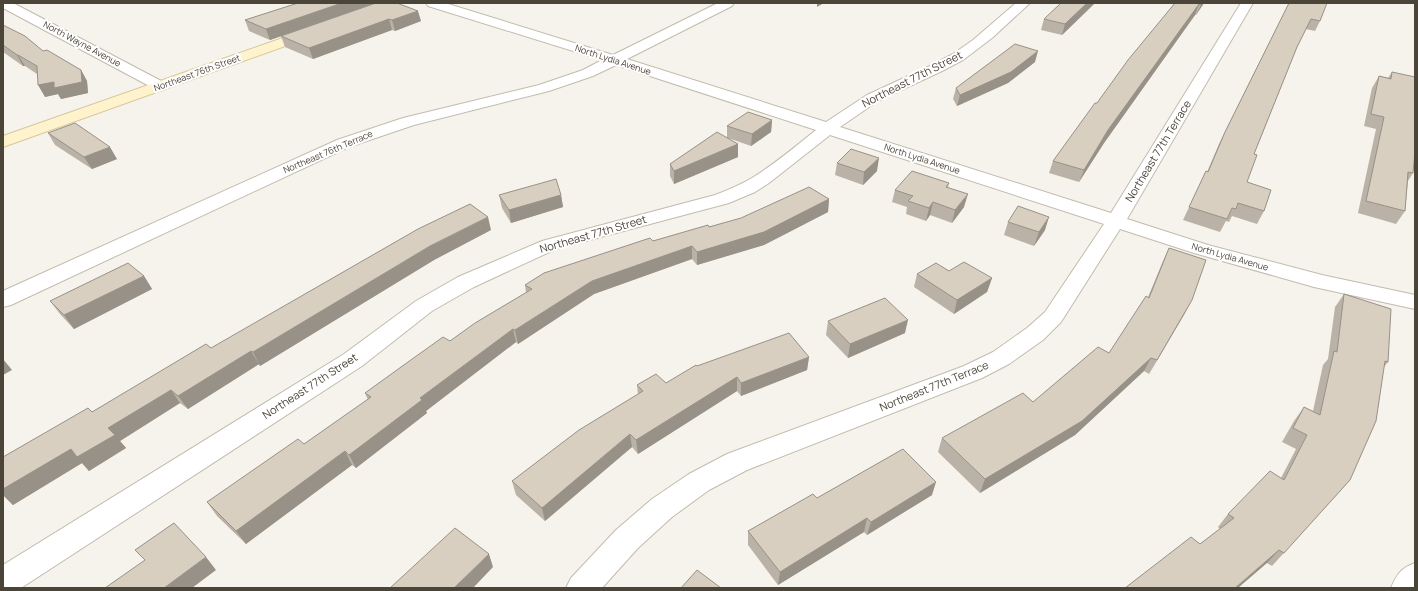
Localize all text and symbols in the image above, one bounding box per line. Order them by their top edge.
street label: North Wayne Avenue [41,18,123,70]
street label: North Lydia Avenue [573,41,653,78]
street label: Northeast 77th Street [859,47,964,110]
street label: Northeast 76th Street [152,51,242,94]
street label: Northeast 77th Terrace [1121,96,1194,205]
street label: Northeast 76th Terrace [281,127,375,176]
street label: North Lydia Avenue [882,140,962,177]
street label: Northeast 77th Street [538,211,648,256]
street label: North Lydia Avenue [1190,239,1270,274]
street label: Northeast 77th Street [259,349,360,422]
street label: Northeast 77th Terrace [877,357,991,414]

